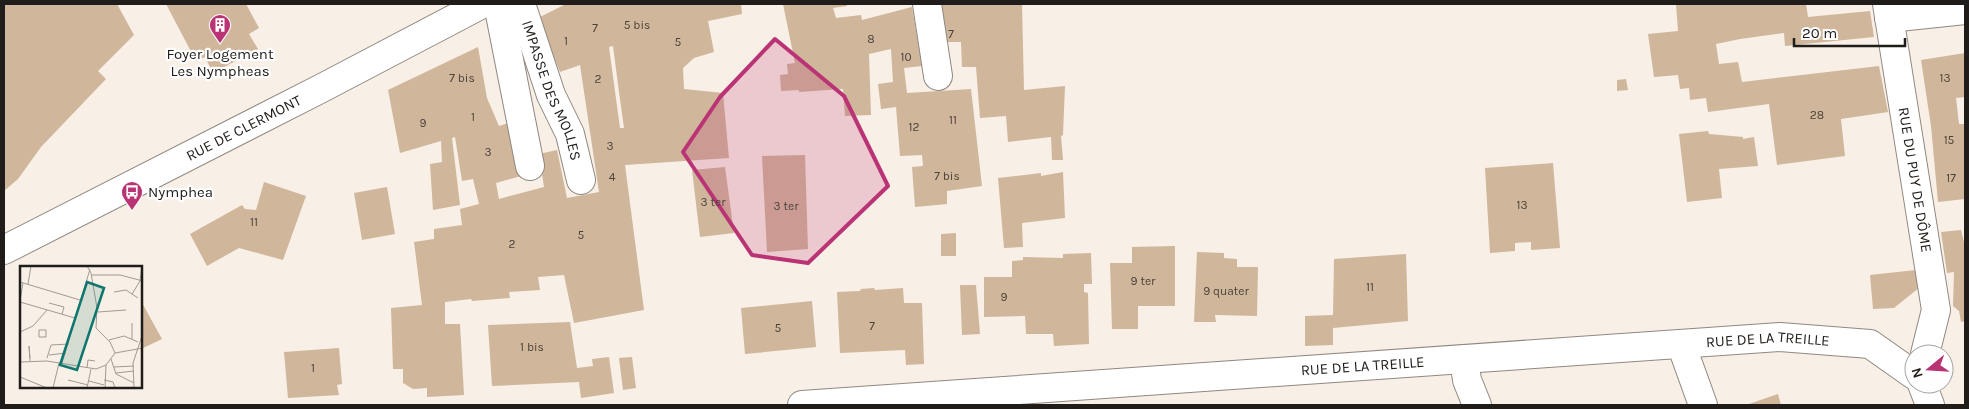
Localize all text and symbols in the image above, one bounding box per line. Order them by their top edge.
building icon: Foyer Logement Les Nympheas [208,13,232,44]
scale bar [1794,15,1905,47]
street label: IMPASSE DES MOLLES [518,18,585,162]
house number: 5 bis [624,18,650,32]
house number: 7 [592,21,598,35]
text: 20 m [1802,24,1837,42]
house number: 7 [948,27,954,41]
house number: 8 [867,32,875,46]
house number: 1 [564,34,568,48]
house number: 5 [675,35,682,49]
place label: Foyer Logement Les Nympheas [166,45,274,80]
house number: 10 [900,50,912,64]
house number: 7 bis [449,71,475,85]
house number: 13 [1939,71,1951,85]
house number: 2 [595,72,602,86]
street label: RUE DE CLERMONT [183,91,305,165]
street label: RUE DU PUY DE DÔME [1895,106,1936,254]
house number: 28 [1810,108,1824,122]
house number: 1 [471,110,475,124]
house number: 11 [949,113,957,127]
house number: 9 [420,116,427,130]
house number: 12 [909,120,920,134]
house number: 15 [1944,133,1955,147]
house number: 3 [606,139,614,153]
house number: 3 [484,145,492,159]
house number: 7 bis [934,169,960,183]
house number: 4 [609,170,616,184]
house number: 17 [1946,171,1956,185]
bus stop icon: Nymphea [120,180,144,211]
place label: Nymphea [148,183,213,201]
house number: 3 ter [701,195,726,209]
house number: 13 [1516,198,1528,212]
house number: 3 ter [774,199,799,213]
house number: 11 [250,215,258,229]
house number: 5 [578,228,585,242]
house number: 2 [509,237,516,251]
inset map [20,266,142,389]
house number: 9 ter [1131,274,1156,288]
house number: 11 [1366,280,1374,294]
house number: 9 quater [1203,284,1250,298]
house number: 9 [1001,290,1008,304]
house number: 7 [869,319,875,333]
house number: 5 [775,321,782,335]
street label: RUE DE LA TREILLE [1705,328,1830,351]
house number: 1 bis [520,340,544,354]
north arrow [1904,344,1954,394]
street label: RUE DE LA TREILLE [1300,353,1425,379]
house number: 1 [311,361,315,375]
text: N [1907,365,1927,380]

